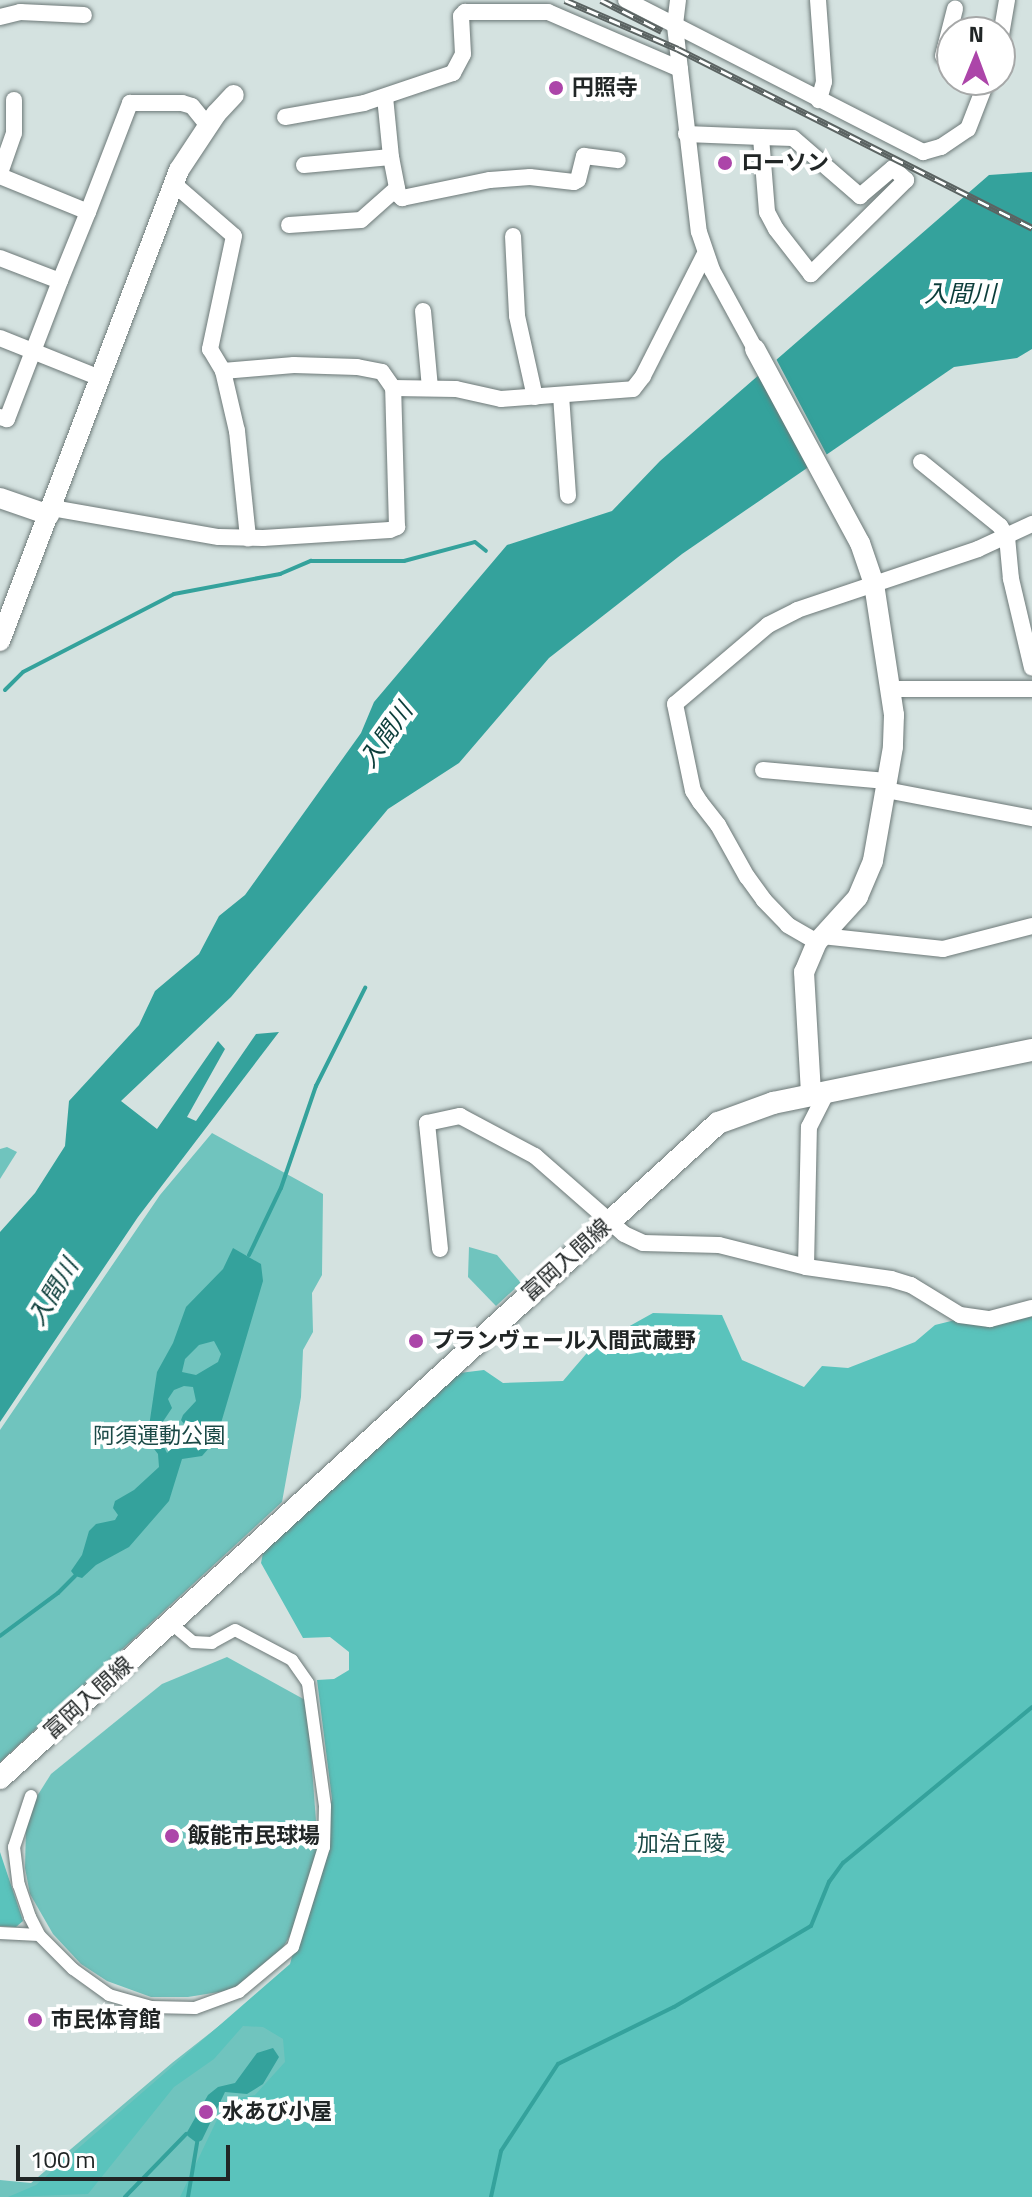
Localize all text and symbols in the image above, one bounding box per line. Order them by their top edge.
north arrow [936,16,1016,96]
text: N [968,17,984,51]
place label: 円照寺 [572,75,638,101]
marker: 円照寺 [547,79,565,97]
place label: ローソン [741,150,829,176]
marker: ローソン [716,154,734,172]
water label: 入間川 [924,280,996,308]
water label: 入間川 [354,697,418,773]
street label: 富岡入間線 [516,1213,616,1307]
water label: 入間川 [22,1254,84,1330]
place label: プランヴェール入間武蔵野 [432,1328,696,1354]
marker: プランヴェール入間武蔵野 [407,1332,425,1350]
park label: 阿須運動公園 [93,1423,225,1449]
street label: 富岡入間線 [38,1651,138,1745]
place label: 飯能市民球場 [188,1823,320,1849]
marker: 飯能市民球場 [163,1827,181,1845]
park label: 加治丘陵 [637,1831,725,1857]
place label: 市民体育館 [51,2007,161,2033]
marker: 市民体育館 [26,2011,44,2029]
place label: 水あび小屋 [222,2099,332,2125]
marker: 水あび小屋 [197,2103,215,2121]
scale bar [20,2129,234,2179]
text: 100 m [30,2141,96,2177]

